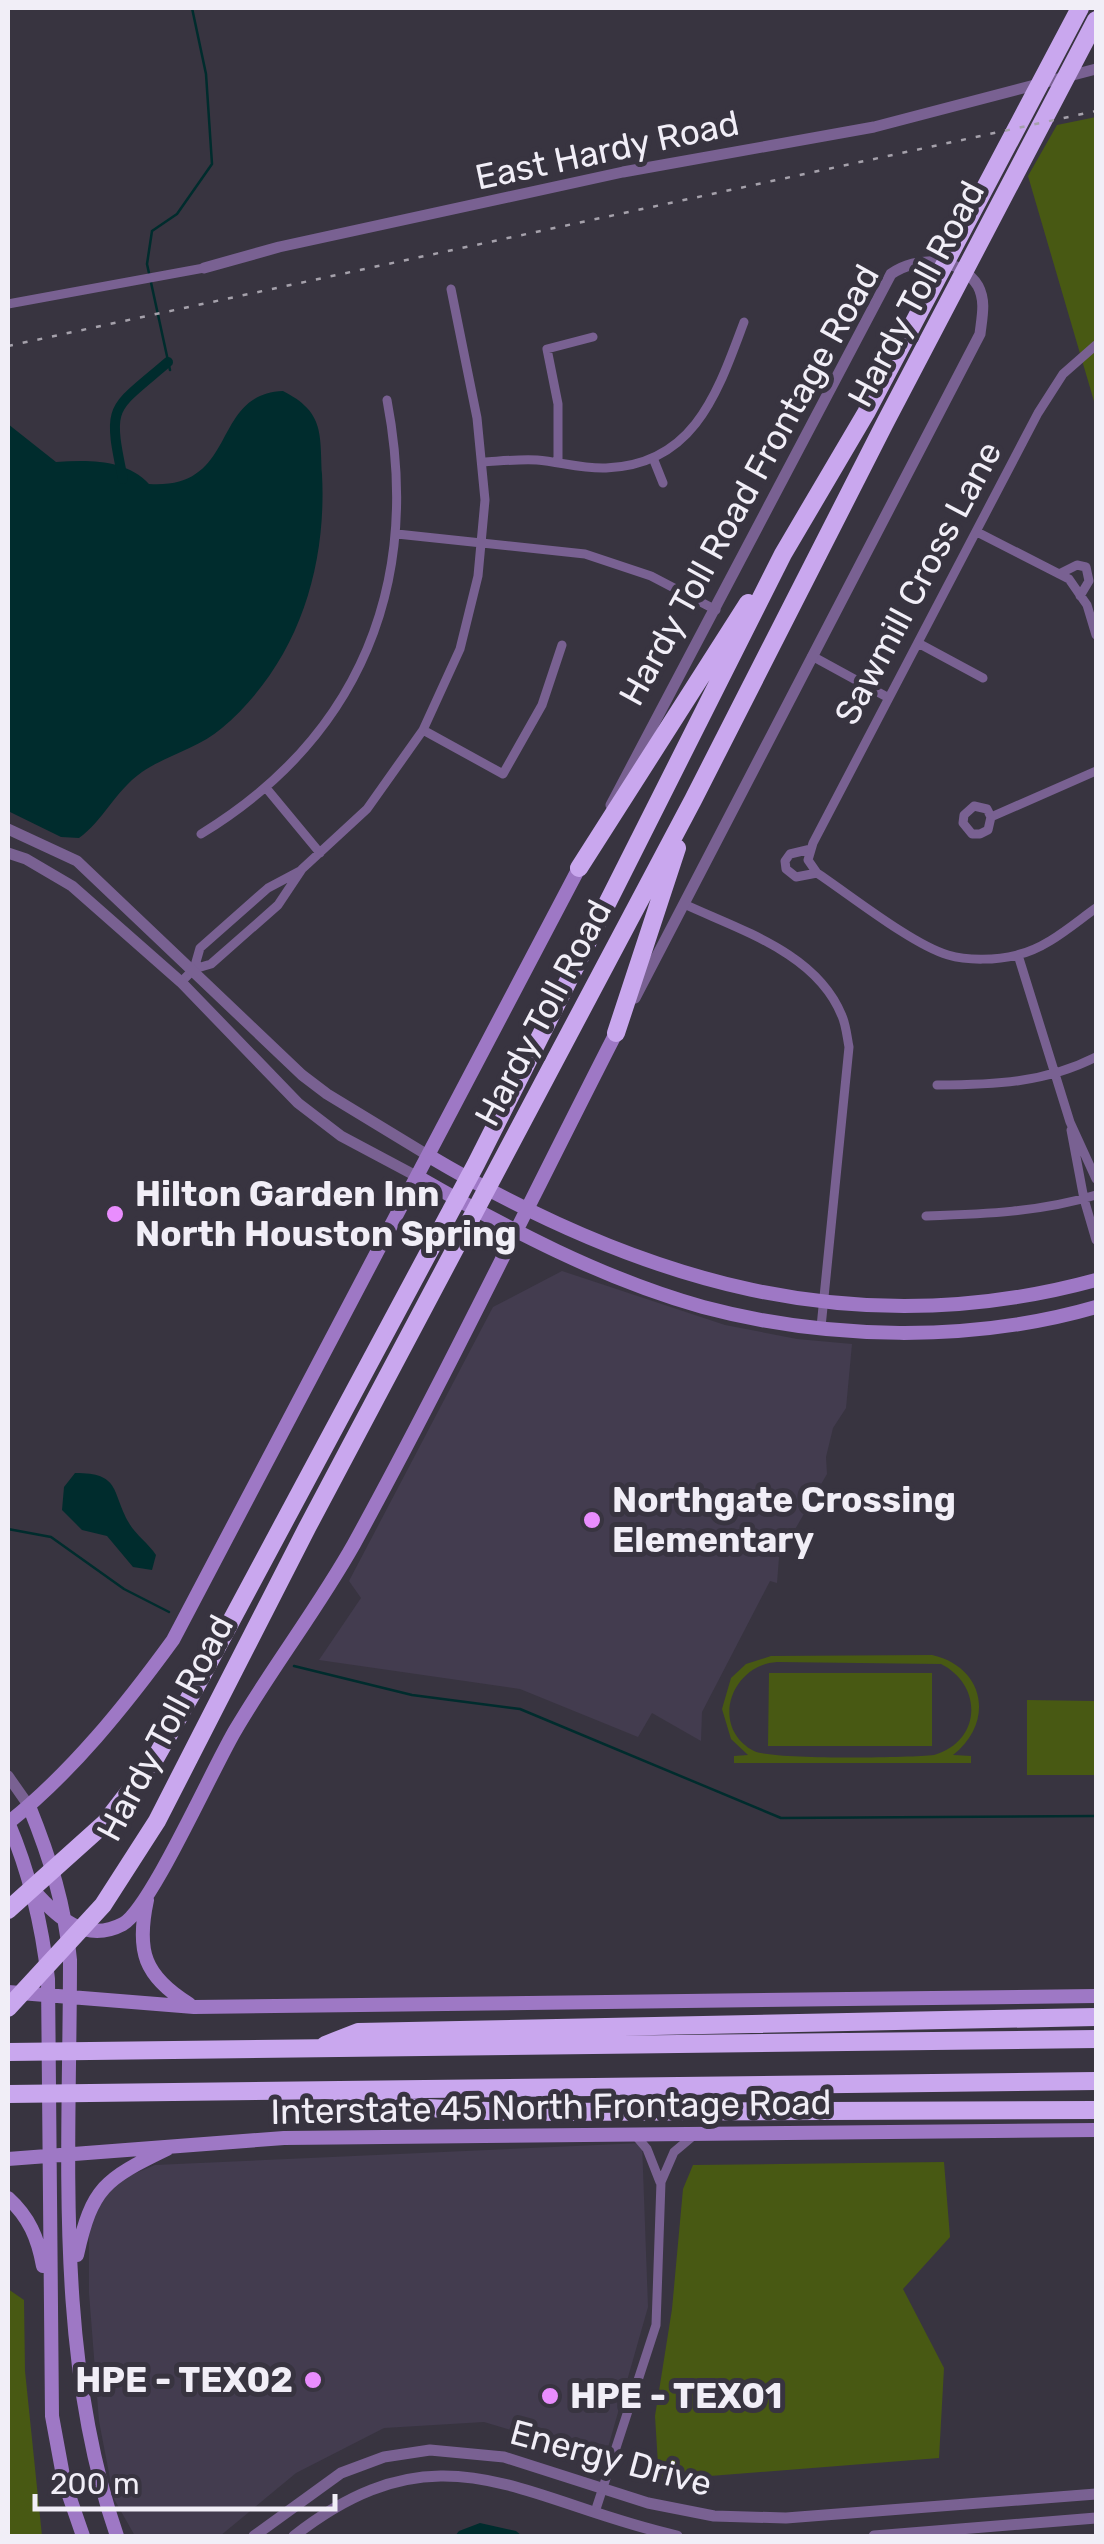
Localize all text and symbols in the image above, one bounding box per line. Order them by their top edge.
street label: East Hardy Road [471,102,743,198]
street label: Hardy Toll Road [839,174,993,414]
street label: Hardy Toll Road Frontage Road [610,257,888,713]
street label: Sawmill Cross Lane [826,434,1010,732]
street label: Hardy Toll Road [466,893,620,1133]
place label: Hilton Garden Inn North Houston Spring [135,1173,517,1255]
marker: Hilton Garden Inn North Houston Spring [104,1203,126,1225]
place label: Northgate Crossing Elementary [612,1479,956,1561]
marker: Northgate Crossing Elementary [581,1509,603,1531]
street label: Hardy Toll Road [88,1608,242,1848]
street label: Interstate 45 North Frontage Road [270,2081,832,2133]
place label: HPE - TEX02 [75,2359,293,2401]
marker: HPE - TEX02 [302,2369,324,2391]
place label: HPE - TEX01 [570,2375,782,2417]
marker: HPE - TEX01 [539,2385,561,2407]
street label: Energy Drive [506,2411,716,2505]
scale bar [35,2449,335,2511]
text: 200 m [50,2466,140,2502]

